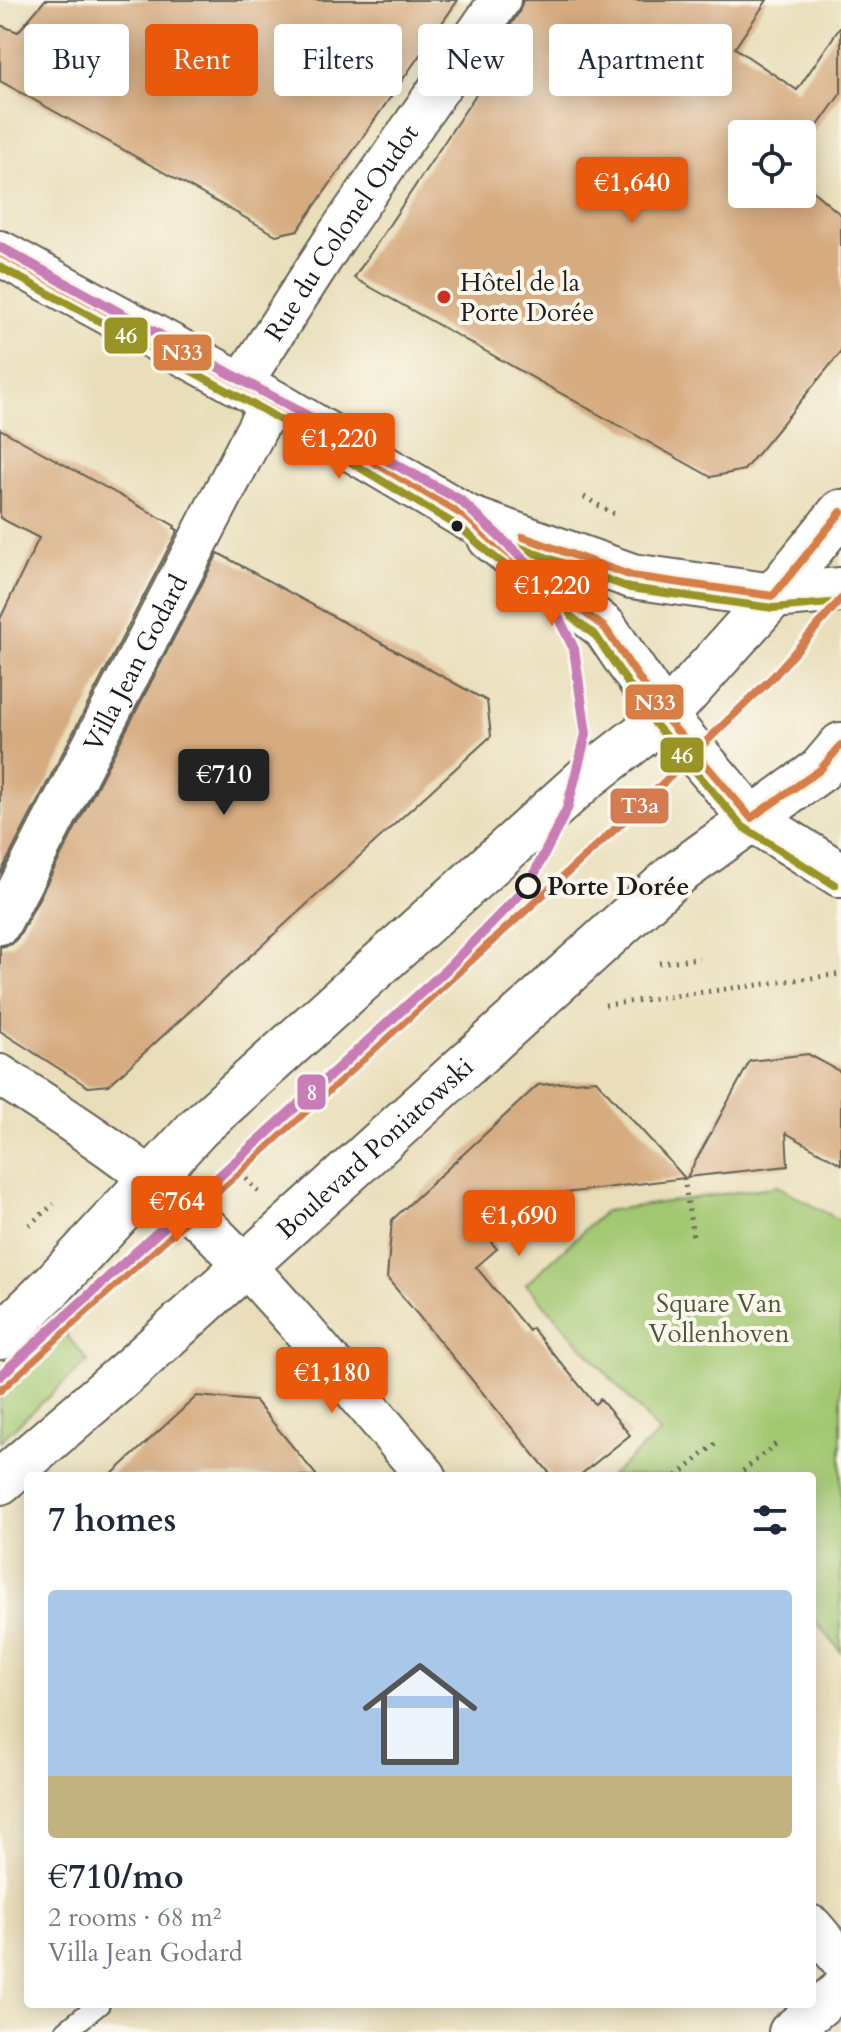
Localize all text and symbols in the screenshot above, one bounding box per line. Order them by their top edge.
chip: Buy [24,24,129,96]
chip: Rent [145,24,258,96]
chip: Filters [274,24,402,96]
chip: New [418,24,533,96]
chip: Apartment [549,24,732,96]
street label: Rue du Colonel Oudot [256,117,427,348]
map controls [728,120,816,208]
button: locate [728,120,816,208]
pin: €1,640 [567,157,697,225]
text: €1,640 [594,165,670,200]
place label: Hôtel de la Porte Dorée [460,265,594,330]
marker: Hôtel de la Porte Dorée [435,288,453,306]
line badge: 46 [103,316,149,355]
text: 46 [115,321,137,351]
line badge: N33 [152,333,213,372]
text: N33 [161,338,203,368]
pin: €1,220 [274,413,404,481]
text: €1,220 [301,421,377,456]
unlabelled marker [449,518,465,534]
pin: €1,220 [487,560,617,628]
street label: Villa Jean Godard [75,568,196,757]
text: €1,220 [514,568,590,603]
line badge: N33 [624,683,685,721]
text: N33 [634,688,676,718]
line badge: 46 [659,736,705,774]
text: 46 [671,741,693,771]
pin: €710 [177,749,271,817]
text: €710 [196,757,252,792]
line badge: T3a [609,787,670,825]
text: T3a [621,791,659,821]
place label: Porte Dorée [547,869,689,904]
marker: Porte Dorée [516,874,540,898]
street label: Boulevard Poniatowski [268,1049,481,1246]
line badge: 8 [296,1073,327,1111]
text: 8 [306,1078,318,1108]
pin: €764 [130,1176,224,1244]
text: €764 [149,1184,205,1219]
pin: €1,690 [454,1190,584,1258]
text: €1,690 [481,1198,557,1233]
park label: Square Van Vollenhoven [648,1286,790,1351]
pin: €1,180 [267,1347,397,1415]
text: €1,180 [294,1355,370,1390]
text: 7 homes [48,1497,176,1543]
icon: filters [748,1498,792,1542]
icon: home [348,1642,492,1786]
text: €710/mo [48,1854,184,1900]
text: 2 rooms · 68 m² [48,1900,221,1935]
text: Villa Jean Godard [48,1935,243,1970]

